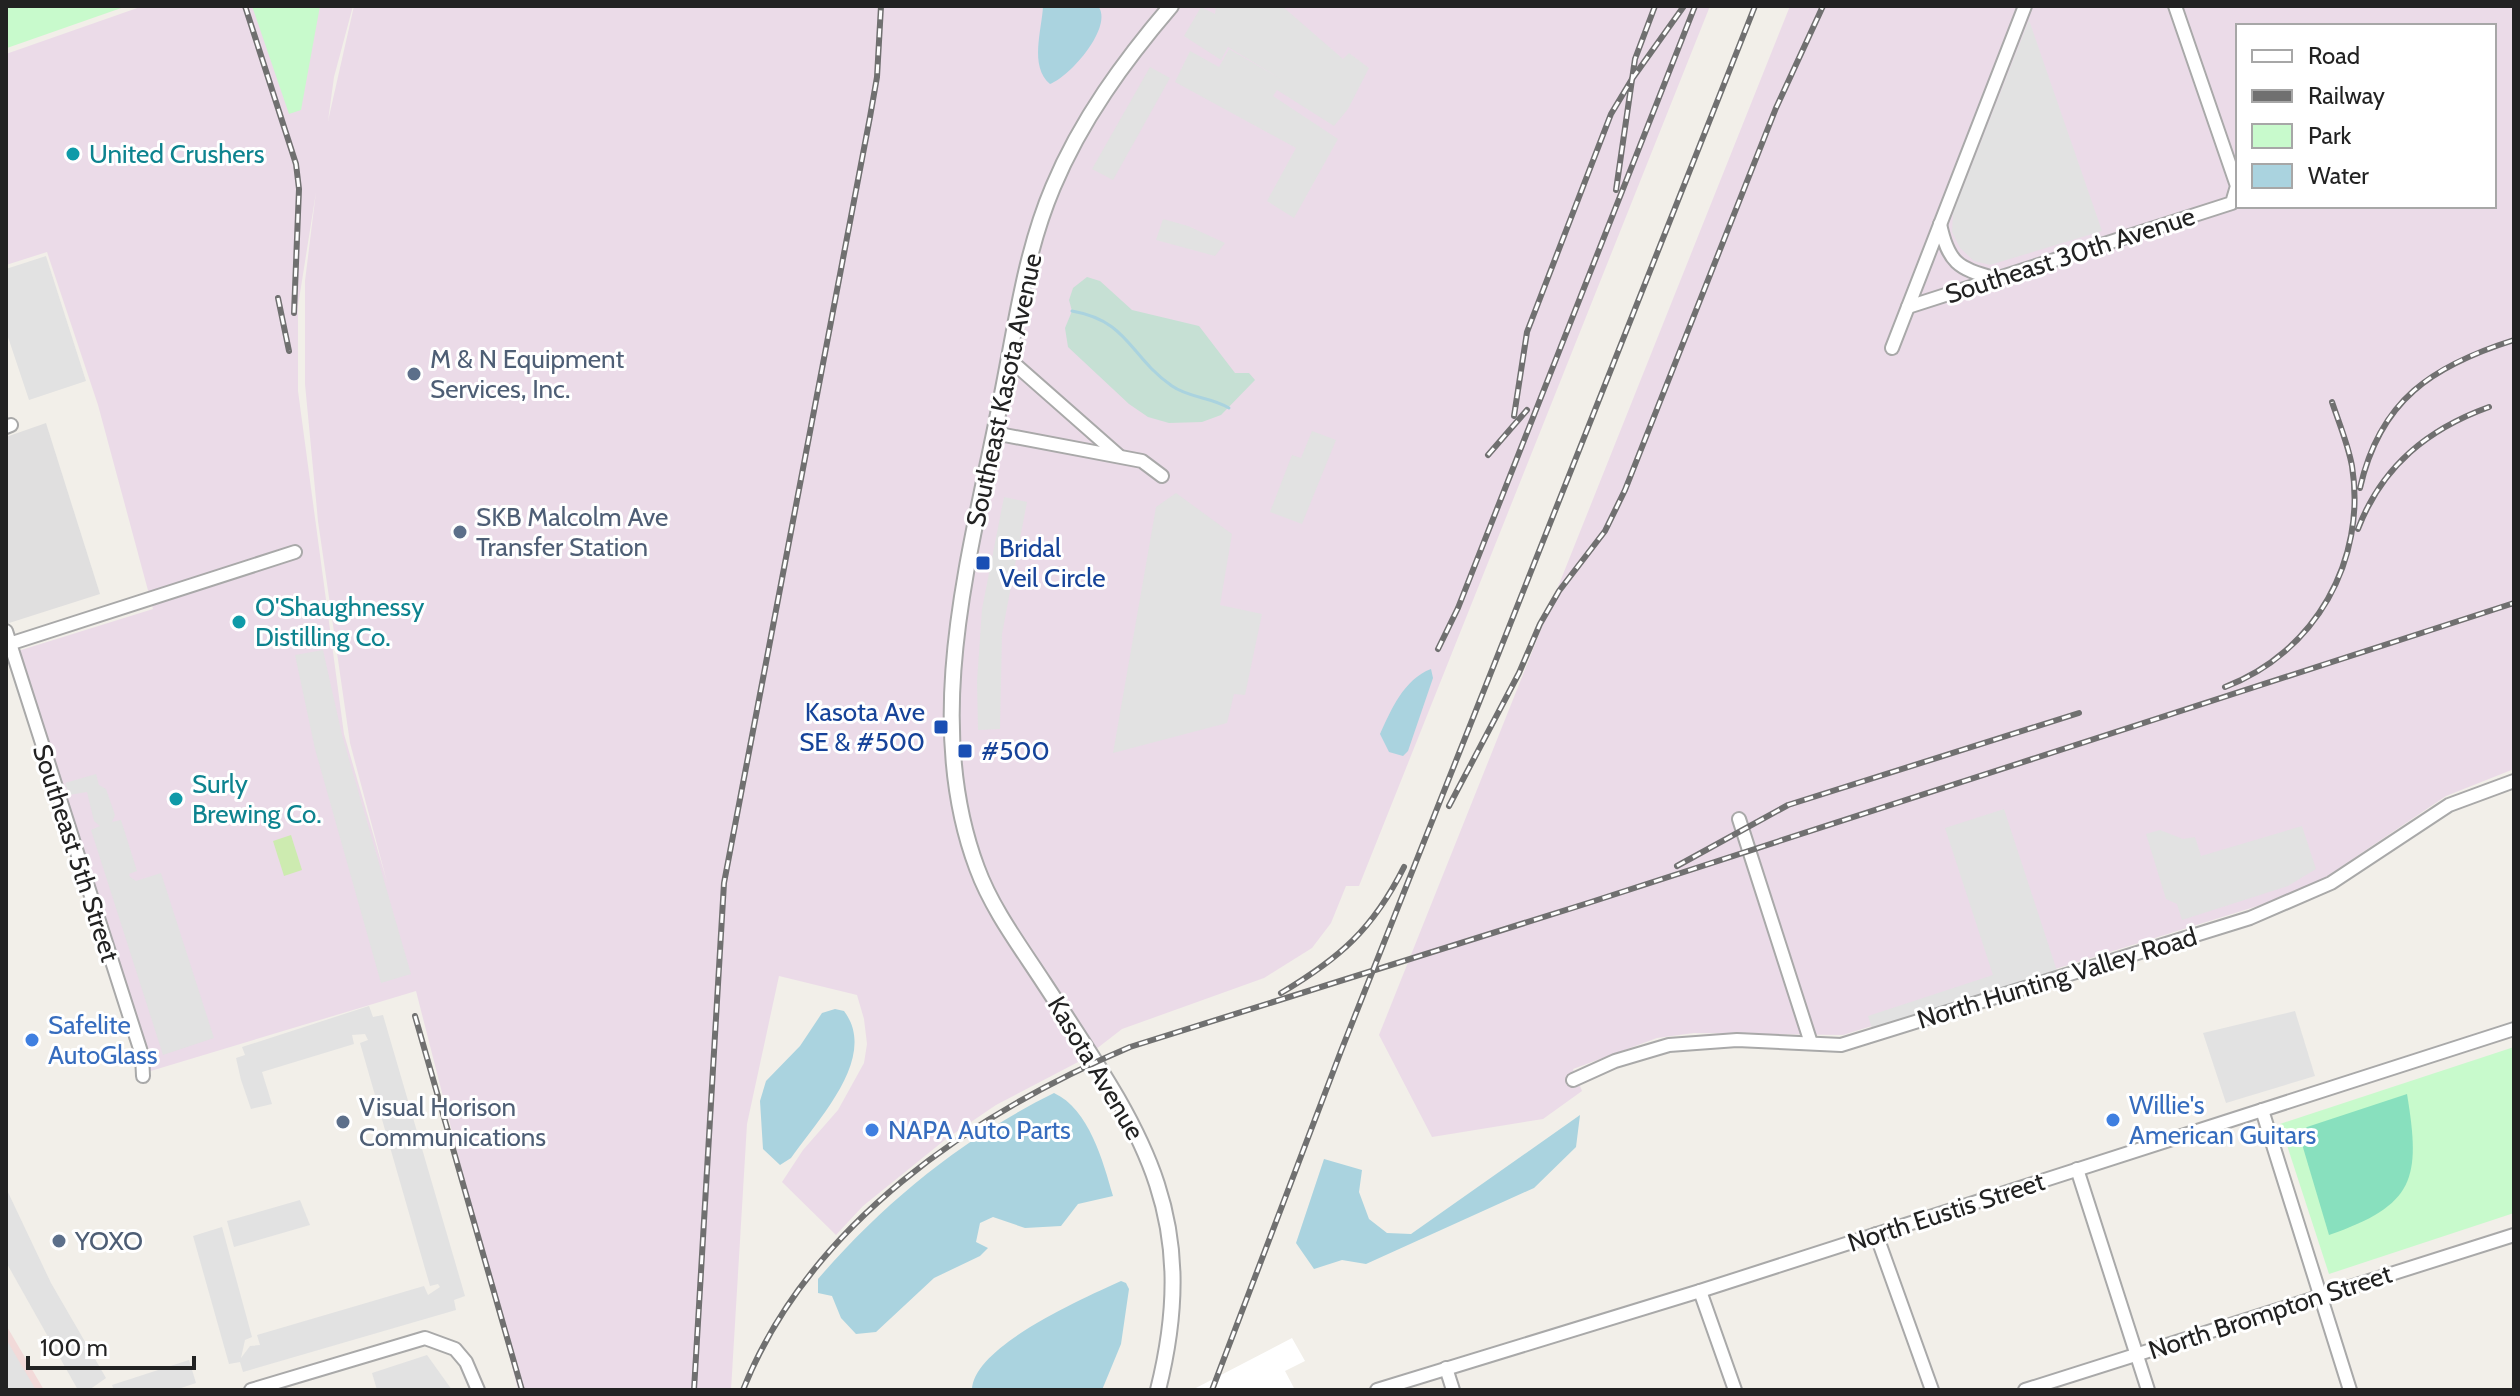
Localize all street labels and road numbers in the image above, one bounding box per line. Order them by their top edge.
street label: Southeast 30th Avenue [1941,200,2199,310]
street label: Southeast Kasota Avenue [959,250,1049,530]
street label: Southeast 5th Street [26,740,126,966]
street label: North Hunting Valley Road [1913,920,2201,1036]
street label: Kasota Avenue [1041,990,1151,1146]
street label: North Eustis Street [1843,1165,2049,1259]
street label: North Brompton Street [2144,1257,2396,1366]

